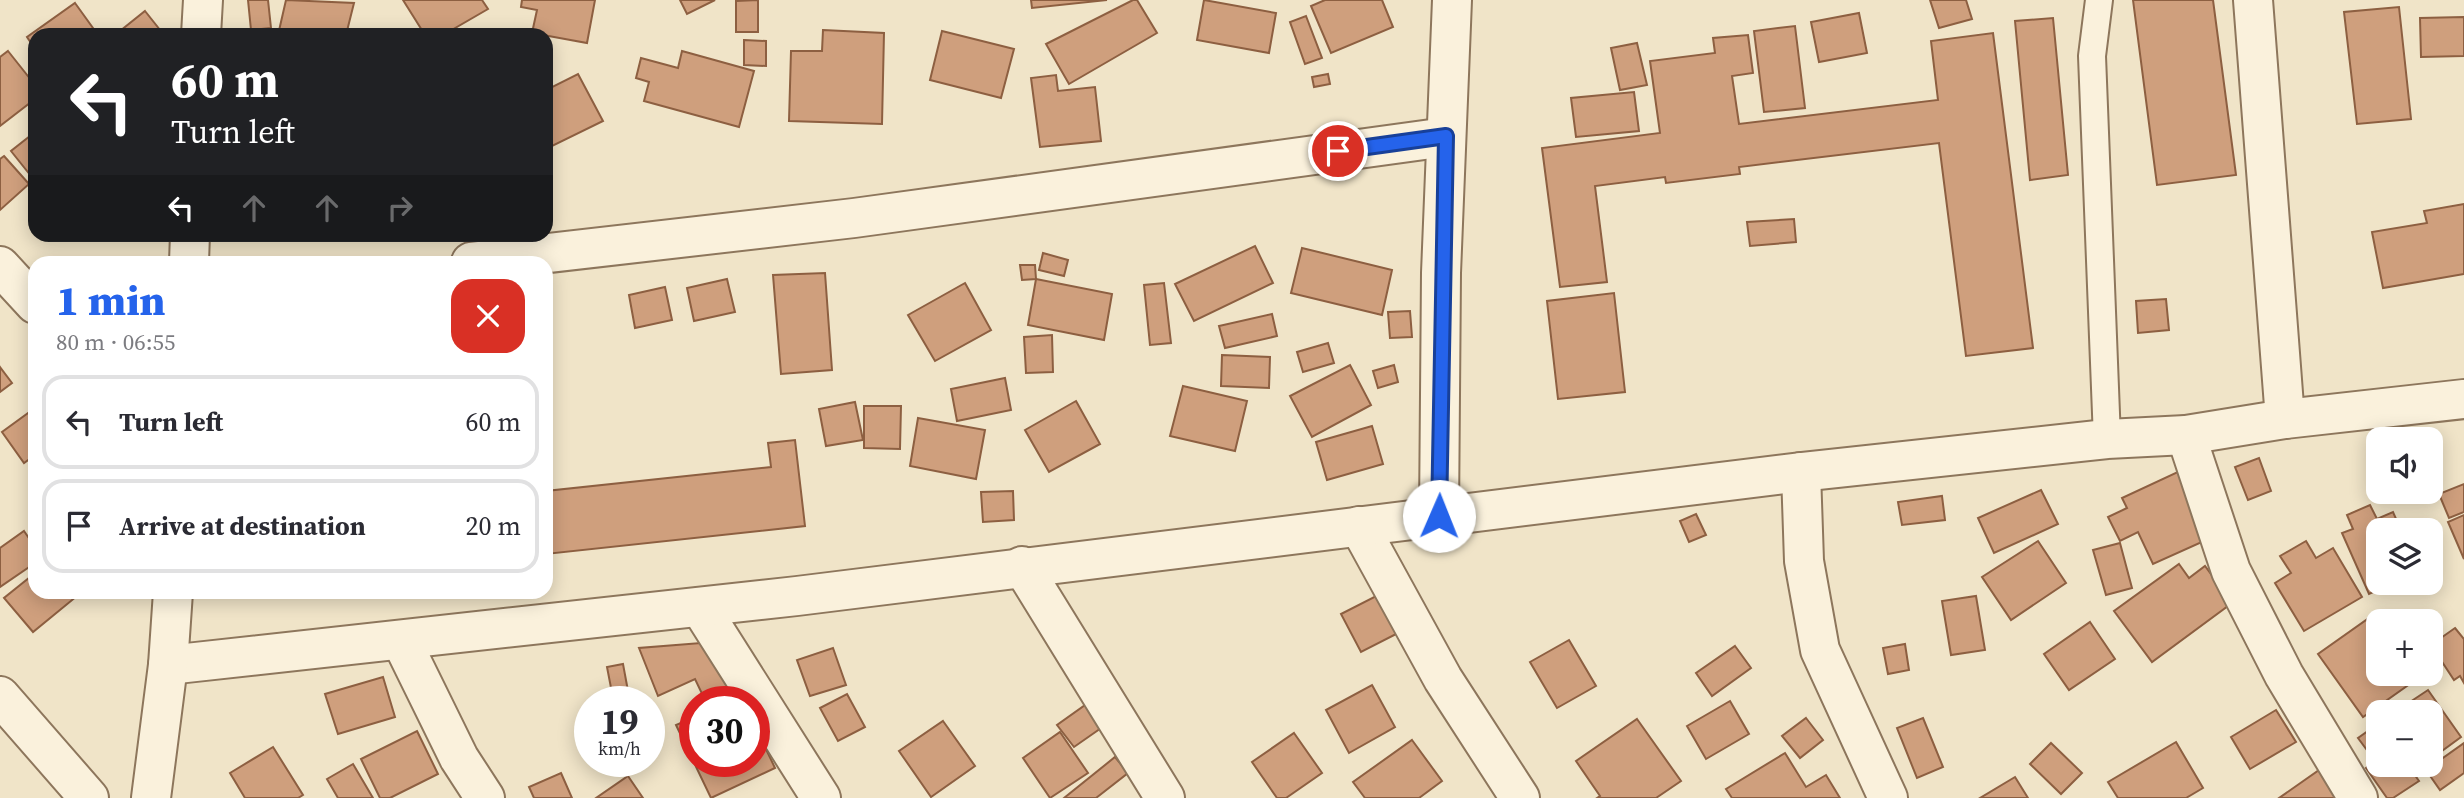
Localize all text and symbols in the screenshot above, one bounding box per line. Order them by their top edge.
text: 60 m [171,46,279,113]
icon: left [56,56,147,147]
text: Turn left [171,110,295,154]
pin [1308,121,1368,181]
icon: arrive [1319,132,1357,170]
icon: left [162,189,200,227]
icon: ahead [235,189,273,227]
icon: ahead [308,189,346,227]
icon: right [381,189,419,227]
text: 1 min [56,271,166,329]
button: close [451,279,525,353]
text: 80 m · 06:55 [56,326,176,358]
icon: left [60,403,98,441]
text: Turn left [119,404,223,440]
text: 60 m [466,404,521,440]
map controls [2366,427,2443,777]
button: sound [2366,427,2443,504]
position arrow [1402,479,1476,553]
icon: arrive [60,507,98,545]
text: Arrive at destination [119,508,366,544]
text: 20 m [466,508,521,544]
button: layers [2366,518,2443,595]
button: + [2366,609,2443,686]
speed limit sign: 30 [679,686,770,777]
text: 19 [601,698,638,746]
button: − [2366,700,2443,777]
text: km/h [598,736,641,761]

